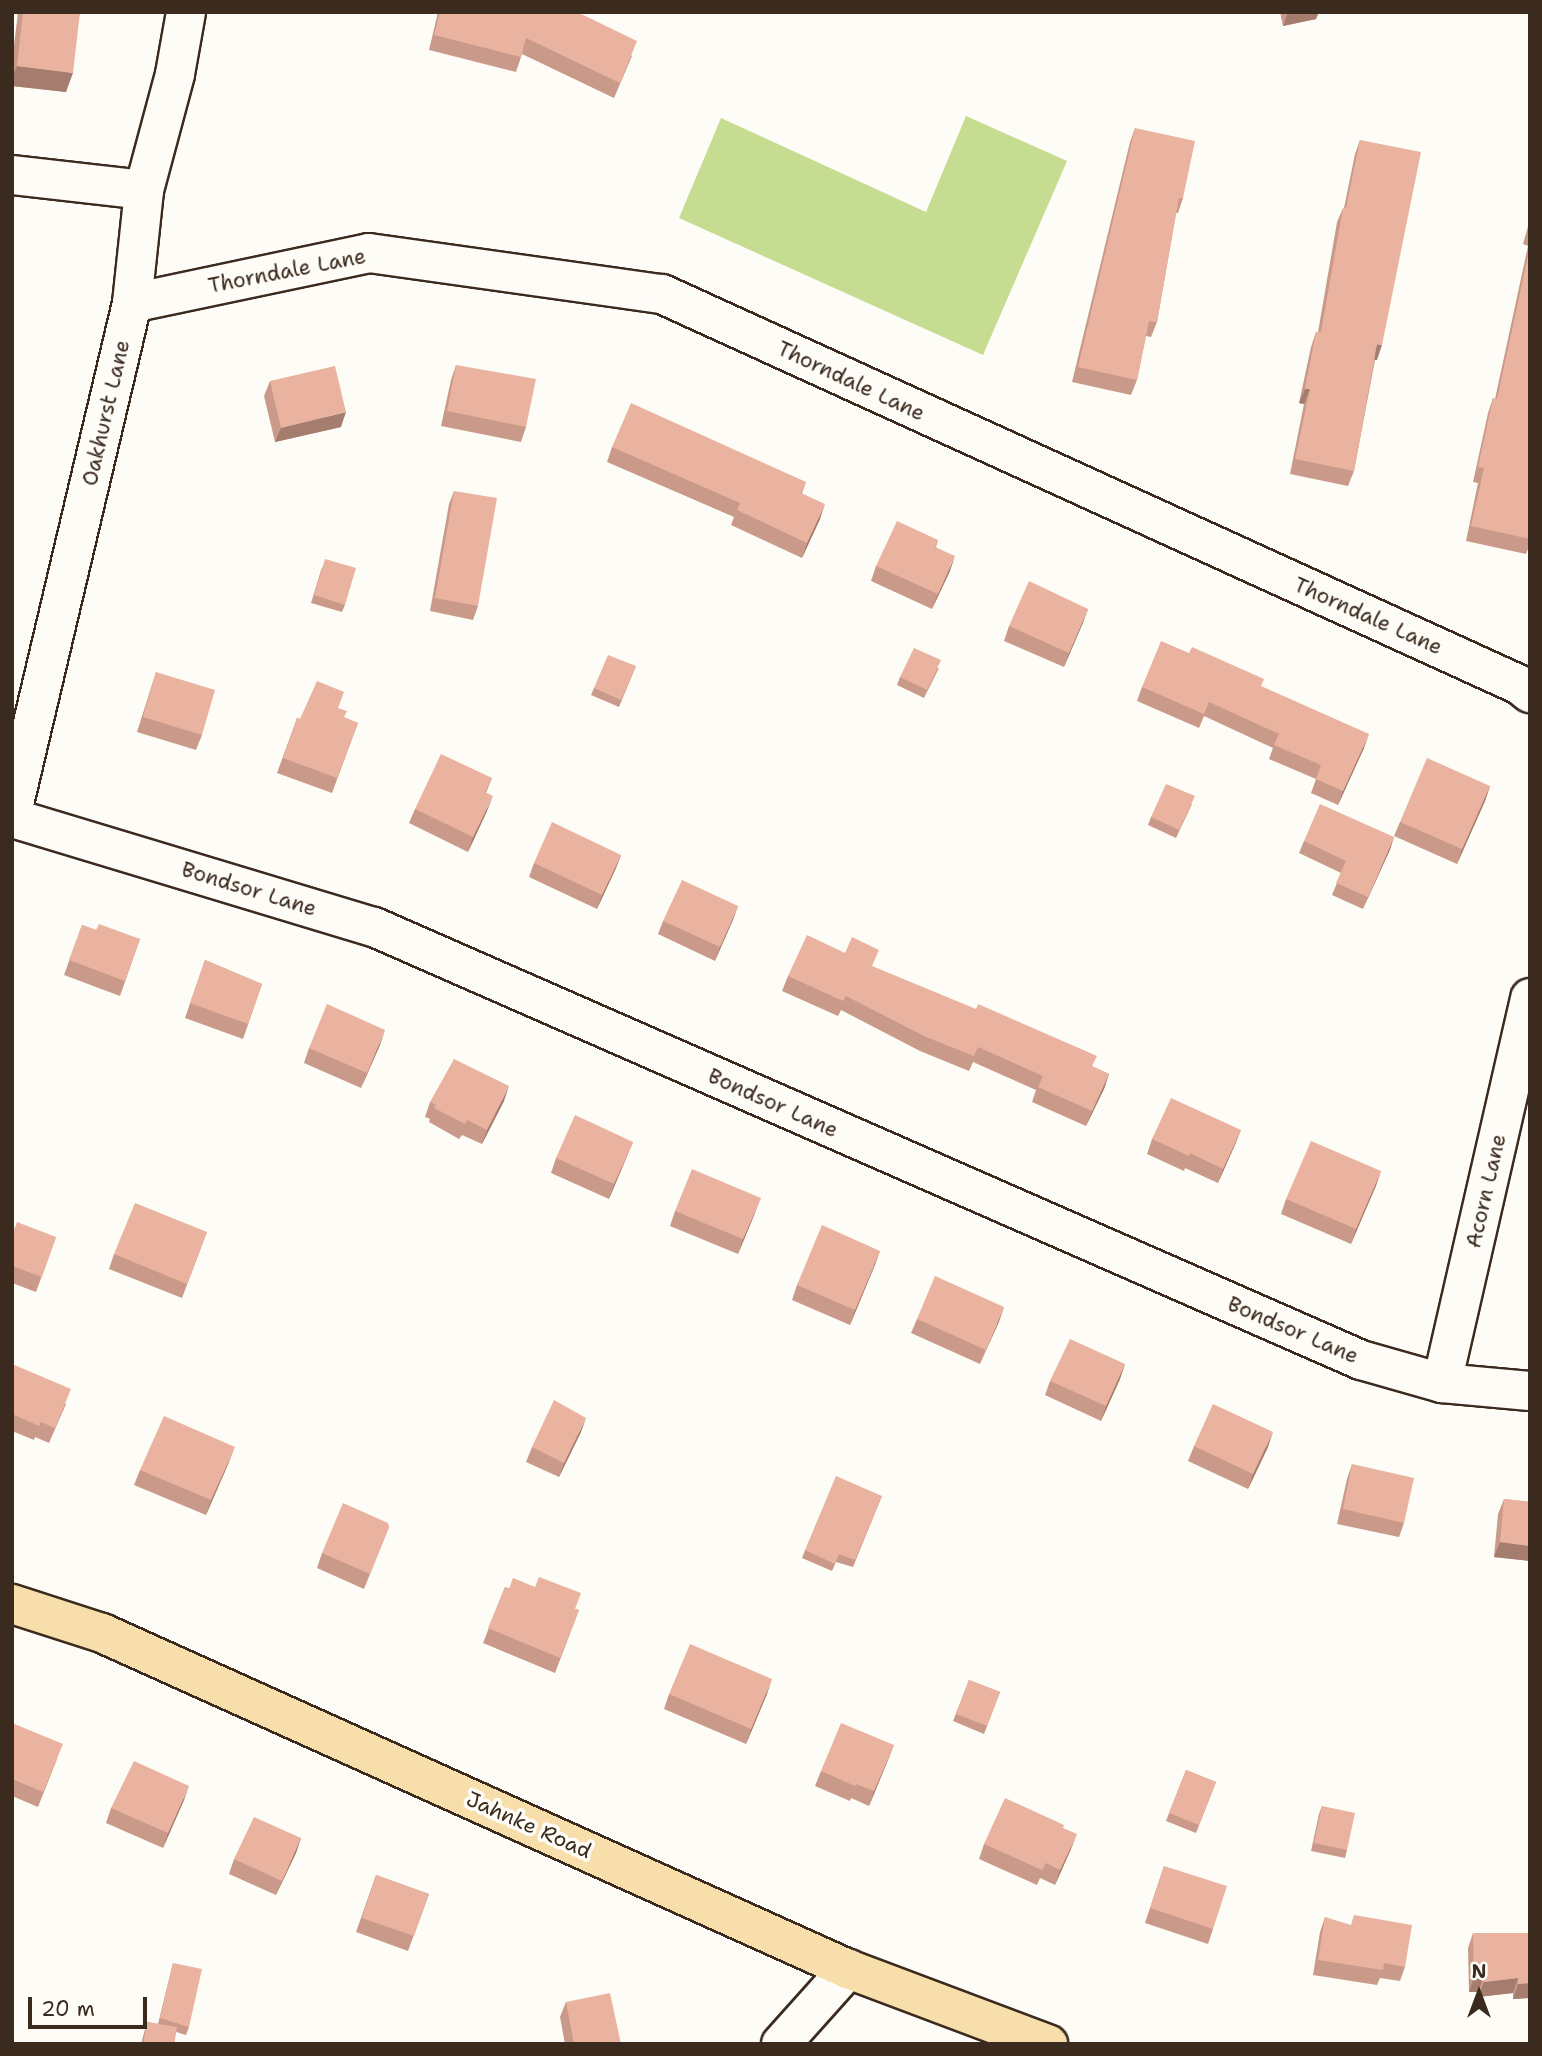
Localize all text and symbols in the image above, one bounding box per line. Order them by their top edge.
street label: Thorndale Lane [206,243,368,299]
street label: Thorndale Lane [773,336,929,426]
street label: Oakhurst Lane [77,338,135,488]
street label: Thorndale Lane [1290,572,1446,660]
street label: Bondsor Lane [179,857,319,921]
street label: Bondsor Lane [704,1063,842,1143]
street label: Acorn Lane [1461,1132,1511,1250]
street label: Bondsor Lane [1224,1291,1362,1369]
street label: Jahnke Road [463,1786,595,1864]
north arrow [1444,1958,1514,2028]
text: N [1471,1959,1487,1984]
scale bar [32,1982,150,2026]
text: 20 m [41,1995,95,2023]

